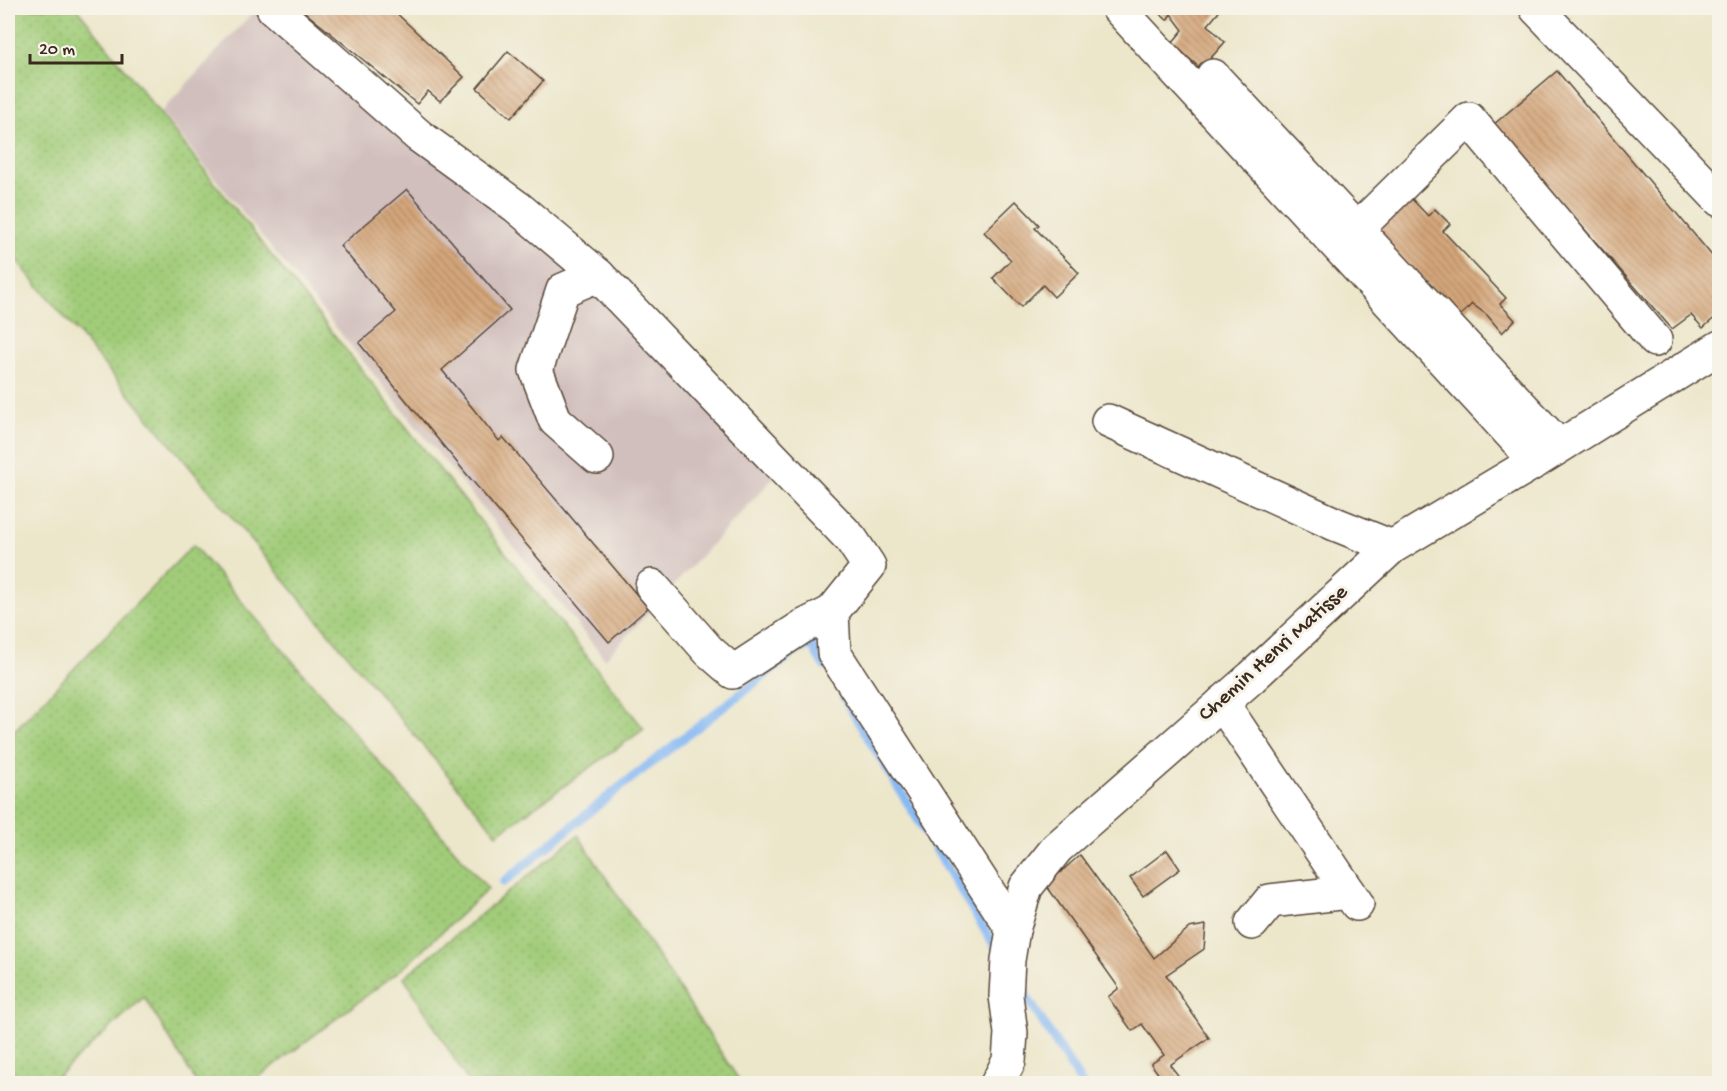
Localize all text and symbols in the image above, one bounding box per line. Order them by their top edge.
scale bar [30,27,122,65]
text: 20 m [39,40,75,61]
street label: Chemin Henri Matisse [1194,580,1355,728]

